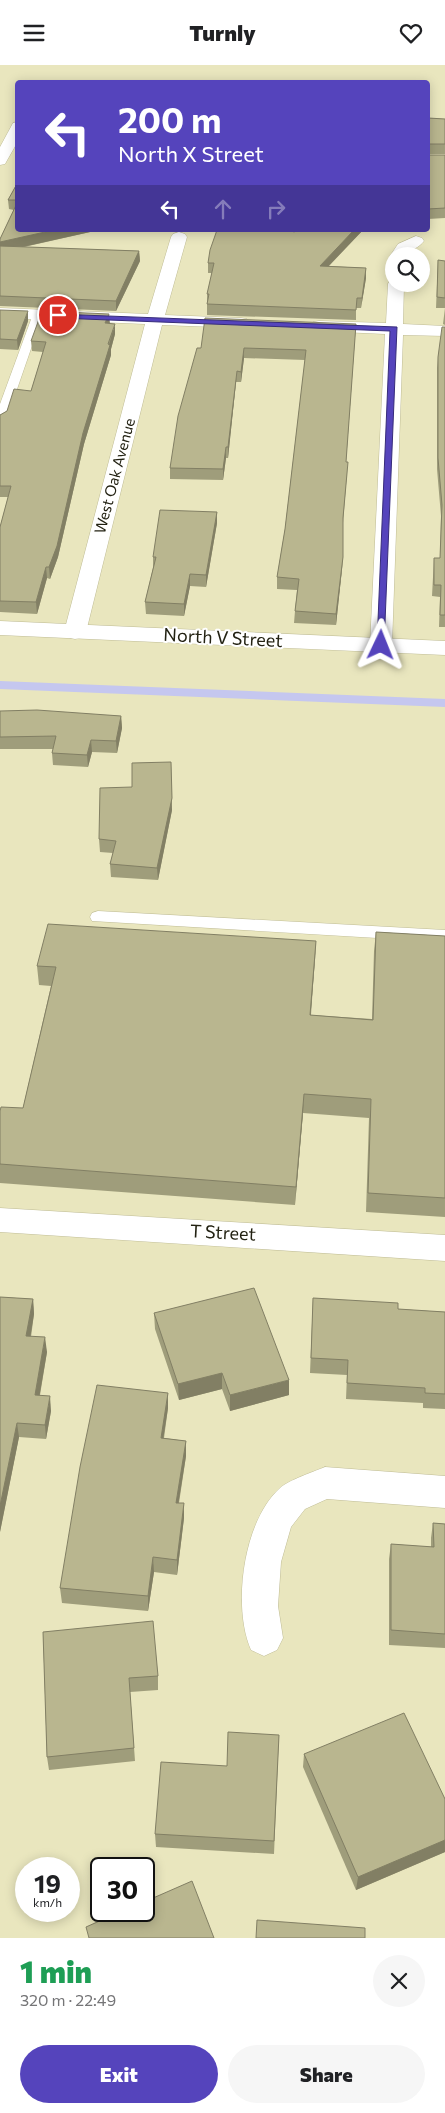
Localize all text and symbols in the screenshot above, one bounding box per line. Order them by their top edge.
icon: menu [20,19,48,47]
text: Turnly [189,19,256,46]
icon: heart [397,19,425,47]
text: 200 m [118,97,221,140]
icon: left [35,100,100,165]
text: North X Street [118,140,264,167]
icon: left [156,195,184,223]
icon: ahead [209,195,237,223]
icon: right [262,195,290,223]
map controls [385,247,430,292]
button: search [385,247,430,292]
pin [37,294,79,336]
icon: arrive [44,301,72,329]
street label: West Oak Avenue [90,416,138,536]
position arrow [354,618,406,670]
street label: North V Street [163,623,283,651]
street label: T Street [190,1219,257,1245]
speed limit sign: 30 [90,1857,155,1922]
text: 19 [34,1868,61,1898]
text: km/h [33,1895,62,1909]
text: 1 min [20,1952,92,1989]
button: close [373,1955,425,2007]
text: 320 m · 22:49 [20,1990,116,2009]
button: Exit [20,2045,218,2103]
button: Share [228,2045,425,2103]

